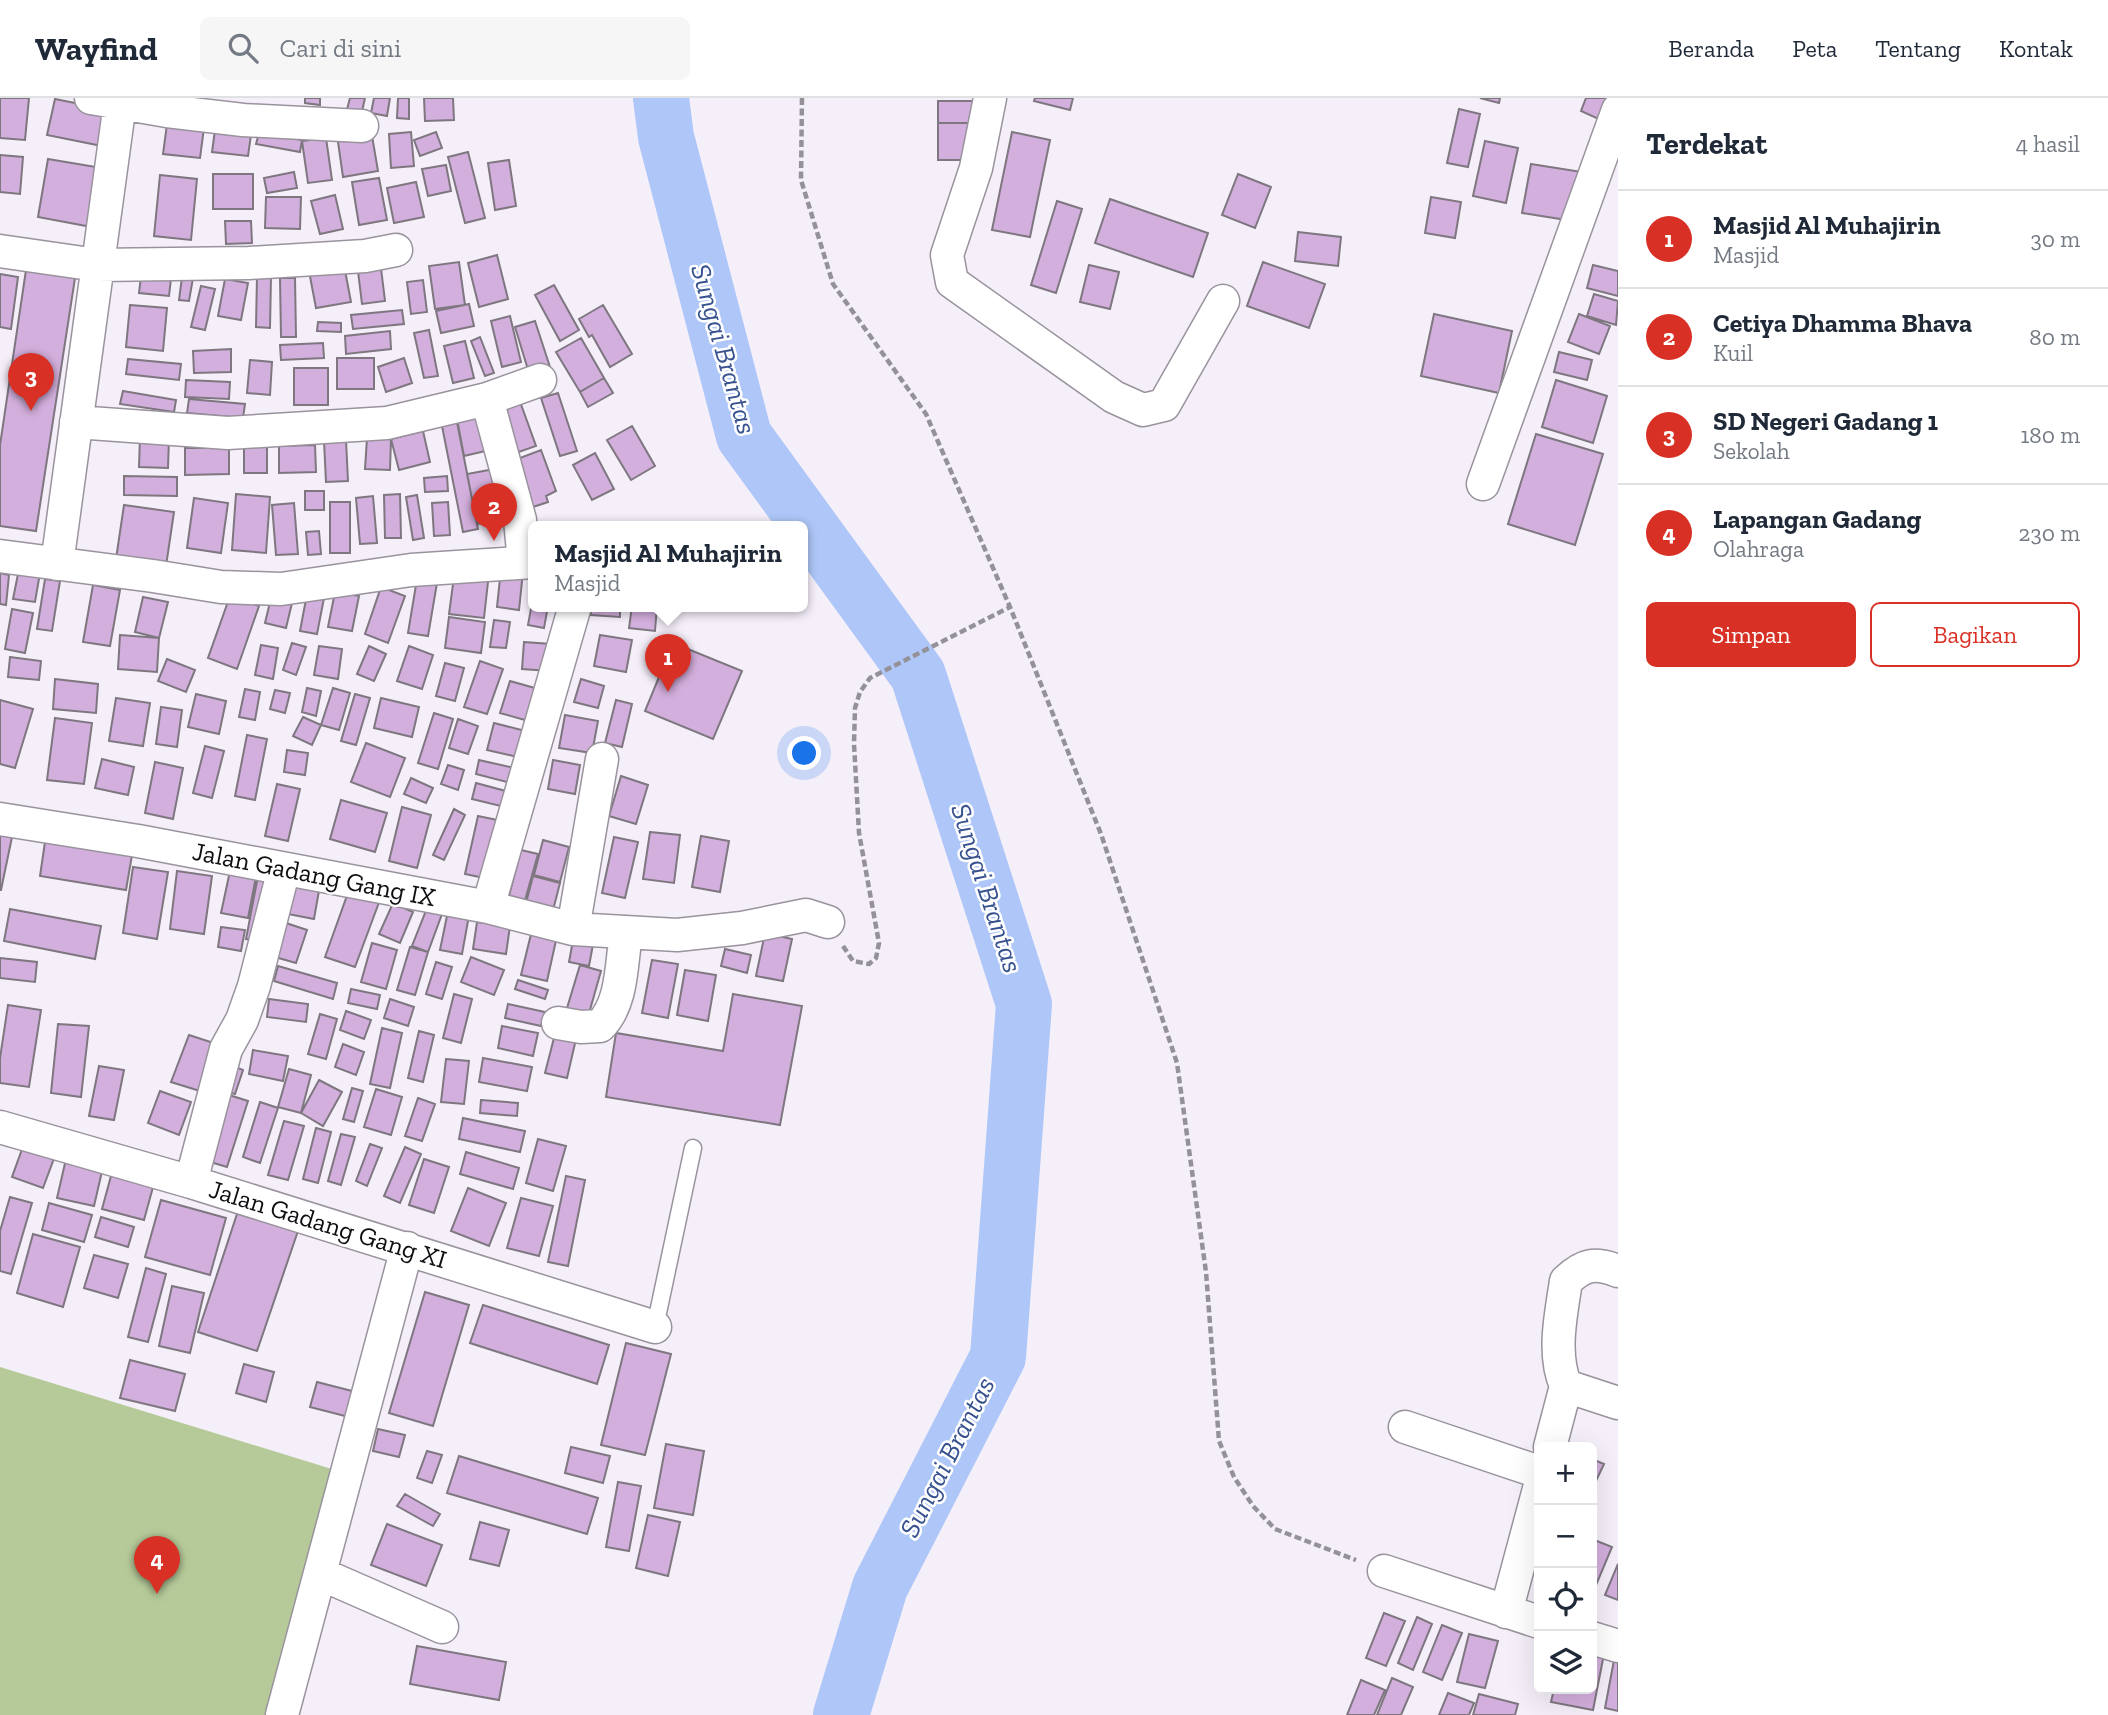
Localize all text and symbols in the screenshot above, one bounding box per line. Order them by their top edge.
search box [200,17,690,80]
text: Wayfind [35,29,158,68]
icon: search [224,29,262,67]
text: Cari di sini [280,32,401,64]
text: Beranda [1668,34,1754,63]
text: Peta [1792,34,1837,63]
text: Tentang [1875,34,1961,63]
text: Kontak [1999,34,2073,63]
text: Terdekat [1646,126,1767,162]
text: 4 hasil [2016,130,2080,158]
text: Masjid Al Muhajirin [1713,209,1941,241]
text: 1 [1664,225,1674,253]
text: 30 m [2030,225,2080,253]
text: Masjid [1713,241,1779,269]
water label: Sungai Brantas [684,260,764,438]
text: Cetiya Dhamma Bhava [1713,307,1972,339]
text: 2 [1663,323,1675,351]
text: 80 m [2029,323,2080,351]
text: Kuil [1713,339,1753,367]
pin: 3 [8,353,54,411]
text: SD Negeri Gadang 1 [1713,405,1938,437]
text: 3 [1663,421,1675,449]
text: 180 m [2020,421,2080,449]
text: Sekolah [1713,437,1790,465]
pin: 2 [471,483,517,541]
text: Lapangan Gadang [1713,503,1921,535]
text: 4 [1662,519,1676,547]
text: 230 m [2019,519,2080,547]
popup [528,521,808,612]
text: Olahraga [1713,535,1804,563]
text: Masjid Al Muhajirin [554,537,782,569]
text: Masjid [554,569,620,597]
button: Simpan [1646,602,1856,667]
button: Bagikan [1870,602,2080,667]
pin: 1 [645,634,691,692]
your location [787,736,821,770]
water label: Sungai Brantas [944,799,1030,977]
street label: Jalan Gadang Gang IX [190,835,439,913]
street label: Jalan Gadang Gang XI [205,1173,451,1275]
water label: Sungai Brantas [892,1371,1002,1543]
map controls [1534,1442,1597,1694]
button: + [1534,1442,1597,1505]
button: − [1534,1505,1597,1568]
pin: 4 [134,1536,180,1594]
button: locate [1534,1568,1597,1631]
button: layers [1534,1631,1597,1694]

